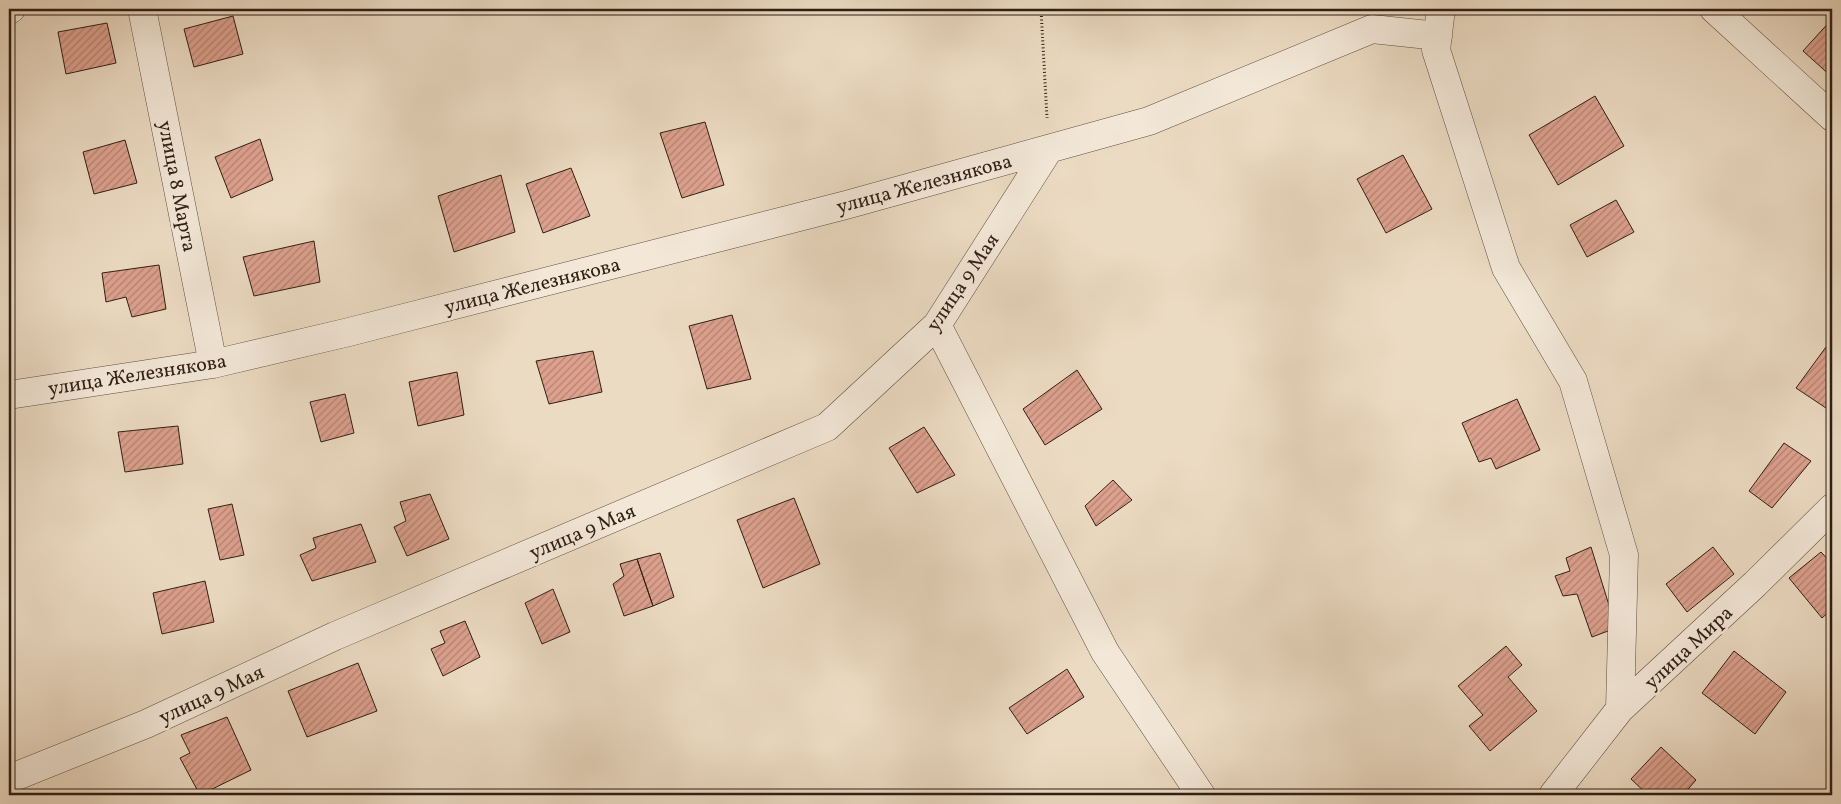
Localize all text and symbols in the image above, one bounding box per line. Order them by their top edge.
street label: улица 8 Марта [150,118,202,254]
street label: улица Железнякова [834,148,1015,222]
street label: улица 9 Мая [920,228,1007,338]
street label: улица Железнякова [441,252,624,322]
street label: улица Железнякова [46,348,229,404]
street label: улица 9 Мая [525,498,640,568]
street label: улица Мира [1639,600,1740,697]
street label: улица 9 Мая [155,659,269,732]

